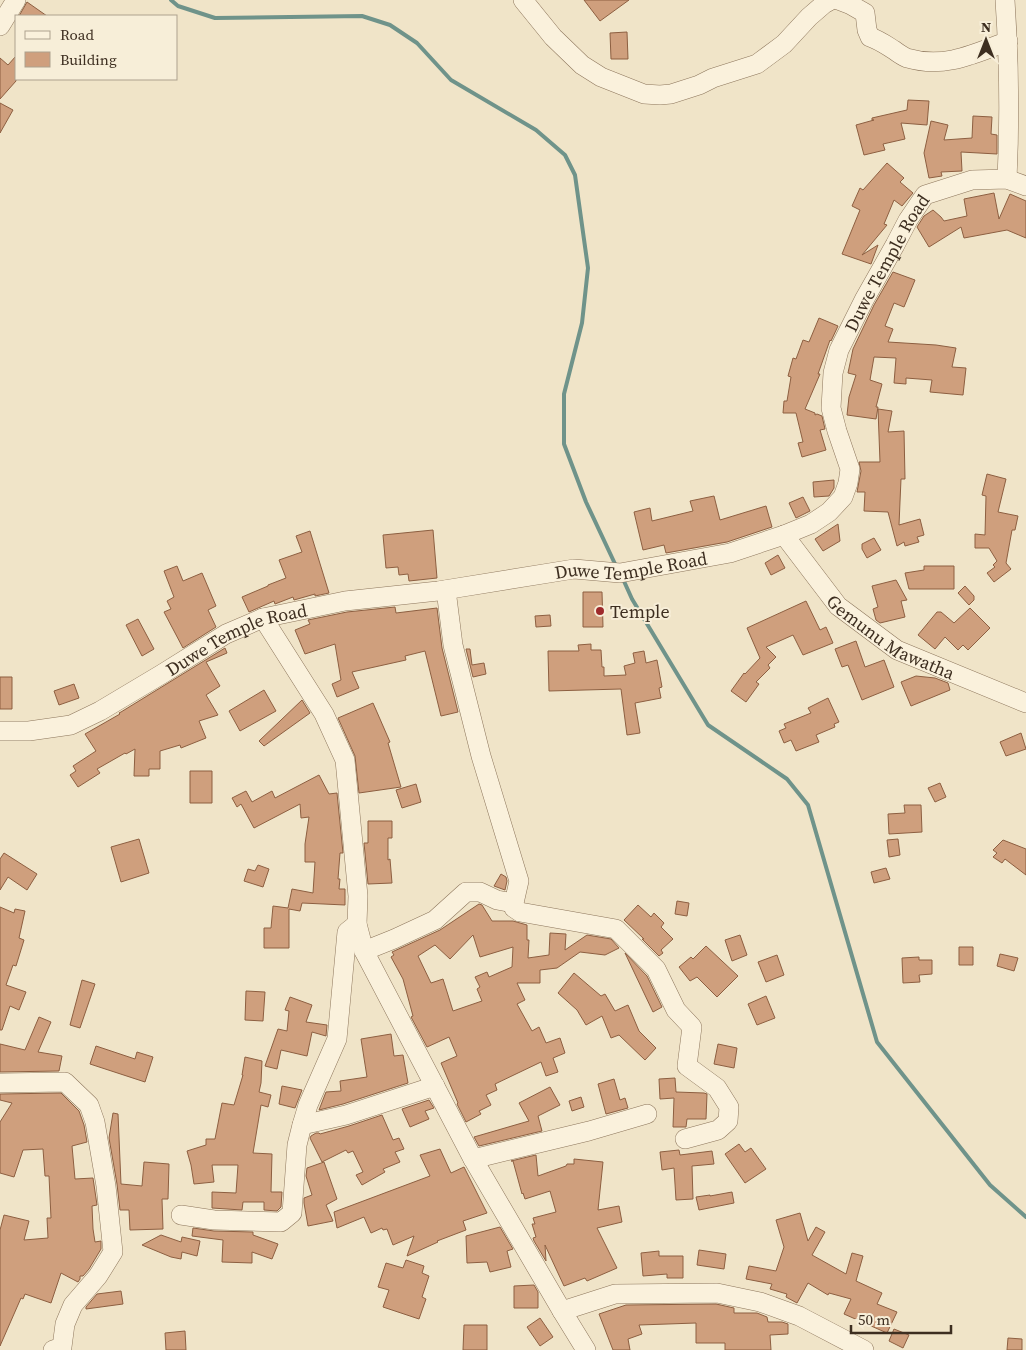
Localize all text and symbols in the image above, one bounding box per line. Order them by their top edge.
legend [15,15,178,80]
north arrow [961,15,1011,65]
text: N [981,17,991,37]
text: Road [60,24,94,45]
text: Building [60,49,117,70]
street label: Duwe Temple Road [838,189,935,336]
street label: Duwe Temple Road [553,545,709,586]
street label: Gemunu Mawatha [821,589,960,685]
street label: Duwe Temple Road [161,597,309,681]
place label: Temple [610,599,670,624]
marker: Temple [594,605,606,617]
scale bar [851,1302,951,1334]
text: 50 m [858,1309,890,1330]

